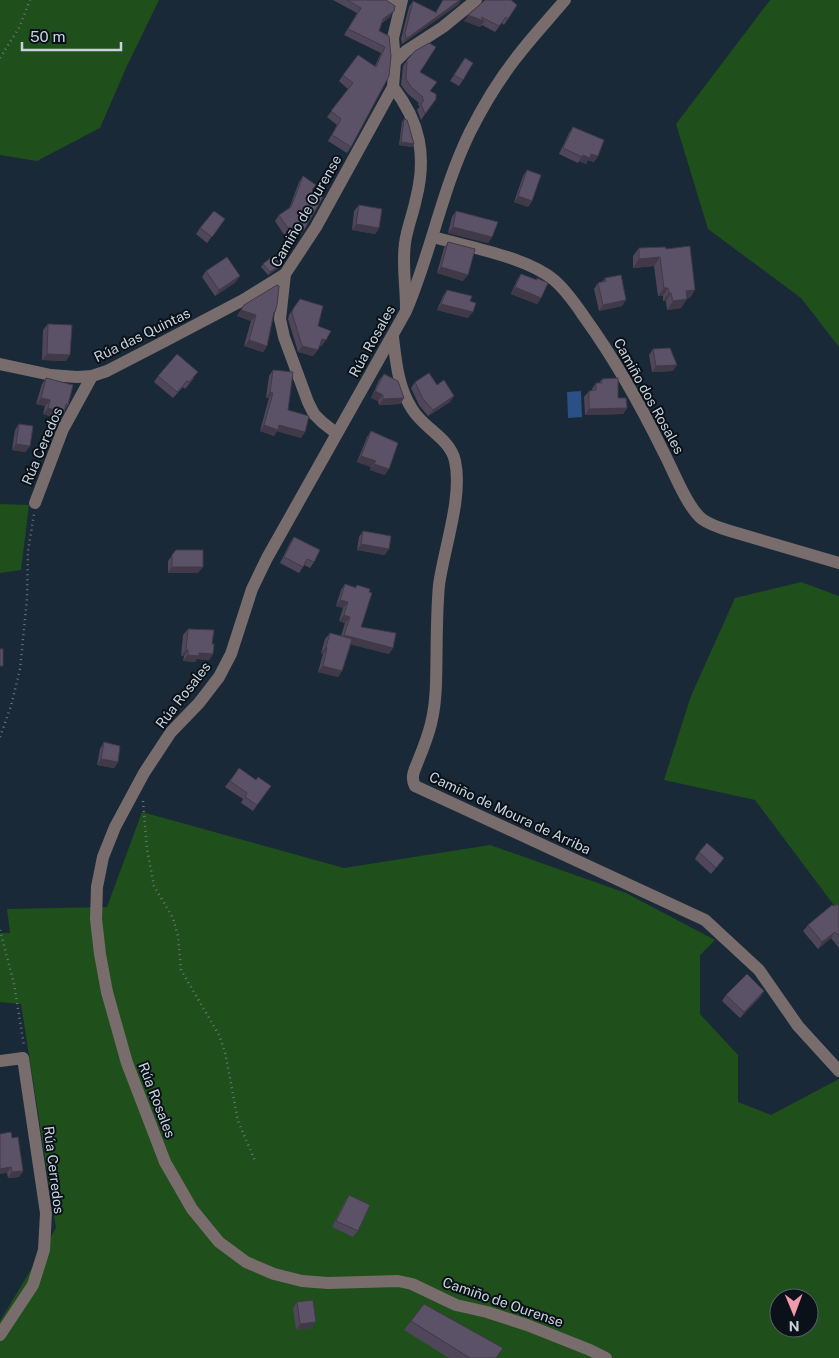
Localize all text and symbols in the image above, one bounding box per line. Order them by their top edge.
scale bar [22,20,121,52]
text: 50 m [30,28,65,45]
street label: Camiño de Ourense [267,152,345,270]
street label: Rúa Rosales [346,302,398,380]
street label: Rúa das Quintas [91,305,193,365]
street label: Camiño dos Rosales [611,335,687,457]
street label: Rúa Ceredos [18,405,66,487]
street label: Rúa Rosales [152,659,214,731]
street label: Camiño de Moura de Arriba [427,768,593,858]
street label: Rúa Rosales [135,1060,179,1140]
street label: Rúa Cerredos [41,1125,67,1215]
street label: Camiño de Ourense [441,1274,565,1330]
north arrow [769,1288,819,1338]
text: N [789,1318,800,1334]

